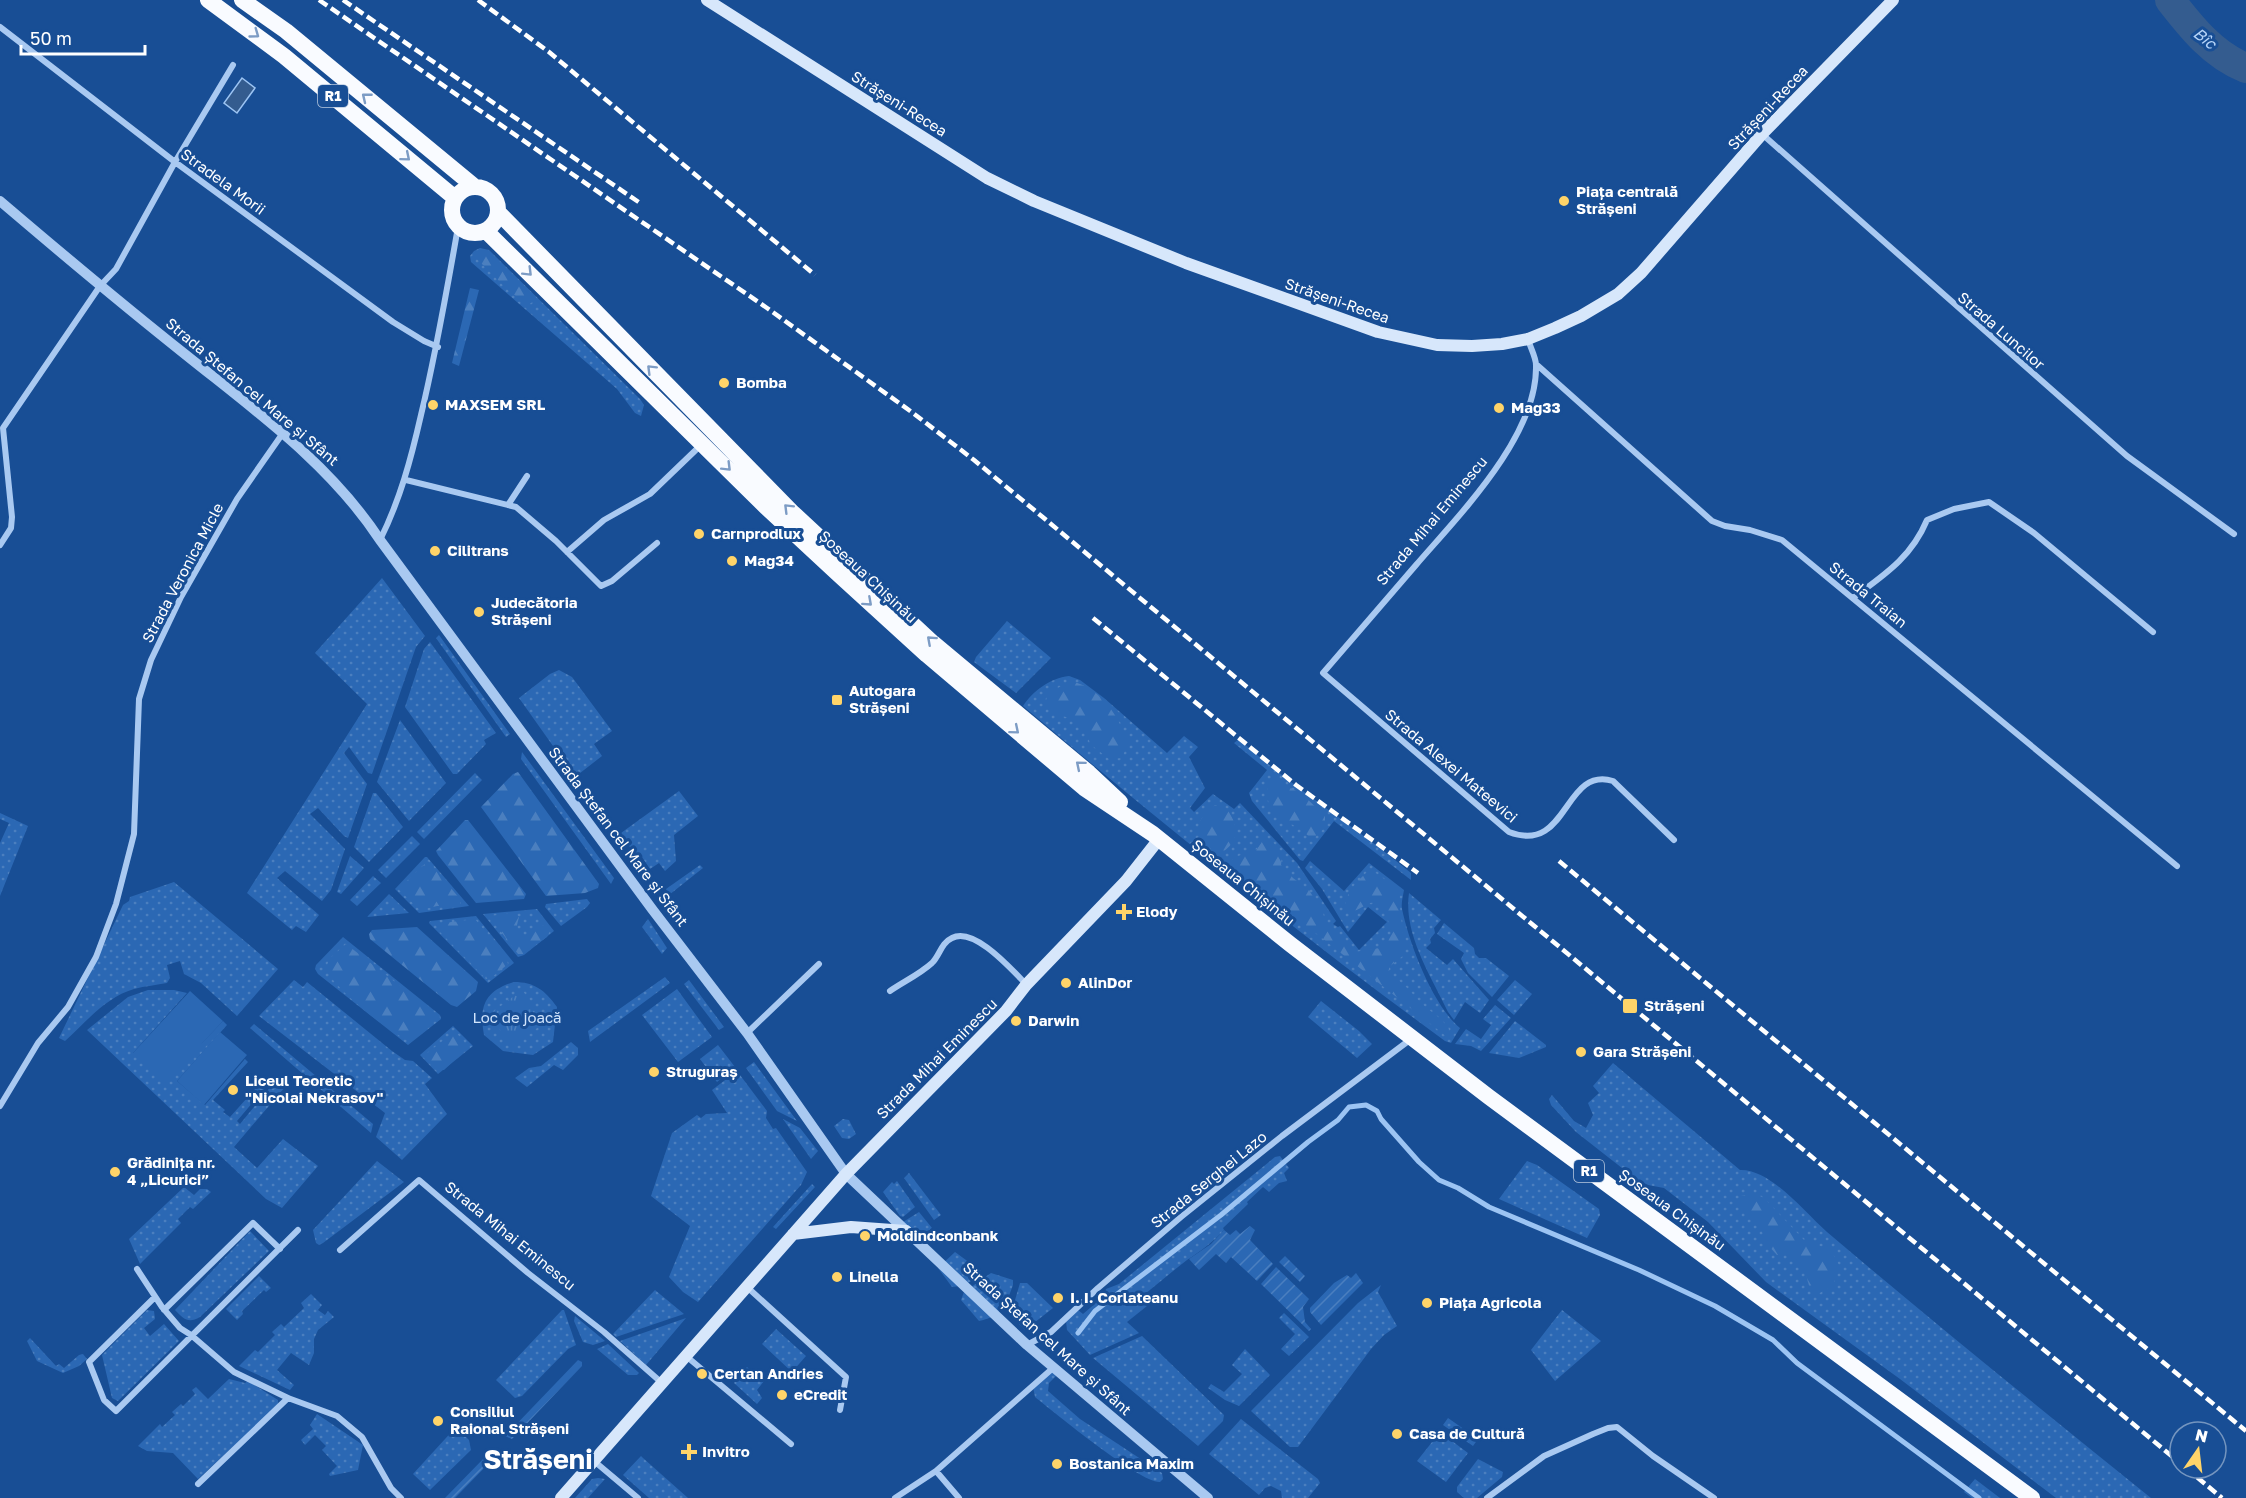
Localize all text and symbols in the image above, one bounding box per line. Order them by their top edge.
scale bar [21,18,146,56]
water label: Bîc [2189,23,2222,54]
text: 50 m [30,27,72,49]
one-way arrow [248,27,259,38]
street label: Strășeni-Recea [1723,61,1811,153]
street label: Strășeni-Recea [848,67,951,140]
road number: R1 [318,85,348,107]
one-way arrow [362,93,373,104]
street label: Stradela Morii [178,144,269,218]
one-way arrow [399,150,410,161]
place label: Piața centrală Strășeni [1576,182,1678,217]
marker: Piața centrală Strășeni [1557,194,1571,208]
one-way arrow [521,265,531,276]
street label: Strășeni-Recea [1283,274,1392,326]
street label: Strada Luncilor [1955,288,2049,373]
street label: Strada Ștefan cel Mare și Sfânt [163,314,343,469]
one-way arrow [647,365,658,376]
place label: Bomba [736,373,787,391]
marker: Bomba [717,376,731,390]
place label: MAXSEM SRL [445,395,546,413]
marker: MAXSEM SRL [426,398,440,412]
place label: Mag33 [1511,398,1561,416]
marker: Mag33 [1492,401,1506,415]
street label: Strada Mihai Eminescu [1372,452,1490,589]
one-way arrow [719,460,730,471]
street label: Strada Veronica Micle [138,499,227,645]
one-way arrow [784,504,795,515]
place label: Carnprodlux [711,524,801,542]
street label: Șoseaua Chișinău [816,526,921,626]
marker: Carnprodlux [692,527,706,541]
place label: Cilitrans [447,541,509,559]
marker: Cilitrans [428,544,442,558]
place label: Mag34 [744,551,794,569]
marker: Mag34 [725,554,739,568]
street label: Strada Traian [1826,557,1911,631]
place label: Judecătoria Strășeni [491,593,578,628]
one-way arrow [861,595,872,606]
marker: Judecătoria Strășeni [472,605,486,619]
one-way arrow [927,636,938,647]
place label: Autogara Strășeni [849,681,916,716]
marker: Autogara Strășeni [830,693,844,707]
street label: Strada Alexei Mateevici [1382,705,1521,826]
one-way arrow [1008,722,1019,733]
street label: Strada Ștefan cel Mare și Sfânt [545,743,692,930]
one-way arrow [1076,761,1087,772]
street label: Șoseaua Chișinău [1189,835,1299,929]
place label: Elody [1136,902,1178,920]
marker: Elody [1117,905,1131,919]
place label: AlinDor [1078,973,1132,991]
marker: AlinDor [1059,976,1073,990]
street label: Strada Mihai Eminescu [872,994,1000,1122]
place label: Strășeni [1644,996,1705,1014]
marker: Strășeni [1621,997,1639,1015]
park label: Loc de joacă [472,1008,562,1026]
place label: Darwin [1028,1011,1079,1029]
marker: Darwin [1009,1014,1023,1028]
place label: Gara Strășeni [1593,1042,1691,1060]
marker: Gara Strășeni [1574,1045,1588,1059]
place label: Struguraș [666,1062,738,1080]
marker: Struguraș [647,1065,661,1079]
place label: Liceul Teoretic "Nicolai Nekrasov" [245,1071,384,1106]
marker: Liceul Teoretic "Nicolai Nekrasov" [226,1083,240,1097]
street label: Strada Serghei Lazo [1147,1127,1270,1231]
place label: Grădinița nr. 4 „Licurici” [127,1153,216,1188]
road number: R1 [1574,1160,1604,1182]
marker: Grădinița nr. 4 „Licurici” [108,1165,122,1179]
street label: Șoseaua Chișinău [1616,1165,1729,1254]
street label: Strada Mihai Eminescu [442,1177,580,1293]
place label: Moldindconbank [877,1226,999,1244]
marker: Moldindconbank [858,1229,872,1243]
street label: Strada Ștefan cel Mare și Sfânt [960,1258,1135,1419]
place label: Linella [849,1267,899,1285]
marker: Linella [830,1270,844,1284]
place label: I. I. Corlateanu [1070,1288,1178,1306]
marker: I. I. Corlateanu [1051,1291,1065,1305]
place label: Piața Agricola [1439,1293,1542,1311]
marker: Piața Agricola [1420,1296,1434,1310]
place label: Certan Andries [714,1364,823,1382]
marker: Certan Andries [695,1367,709,1381]
place label: eCredit [794,1385,847,1403]
marker: eCredit [775,1388,789,1402]
place label: Consiliul Raional Strășeni [450,1402,569,1437]
marker: Consiliul Raional Strășeni [431,1414,445,1428]
north arrow [2168,1420,2228,1480]
place label: Casa de Cultură [1409,1424,1525,1442]
text: N [2193,1424,2210,1447]
marker: Casa de Cultură [1390,1427,1404,1441]
place label: Invitro [702,1442,750,1460]
district label: Strășeni [483,1443,593,1475]
marker: Invitro [680,1443,698,1461]
place label: Bostanica Maxim [1069,1454,1194,1472]
marker: Bostanica Maxim [1050,1457,1064,1471]

